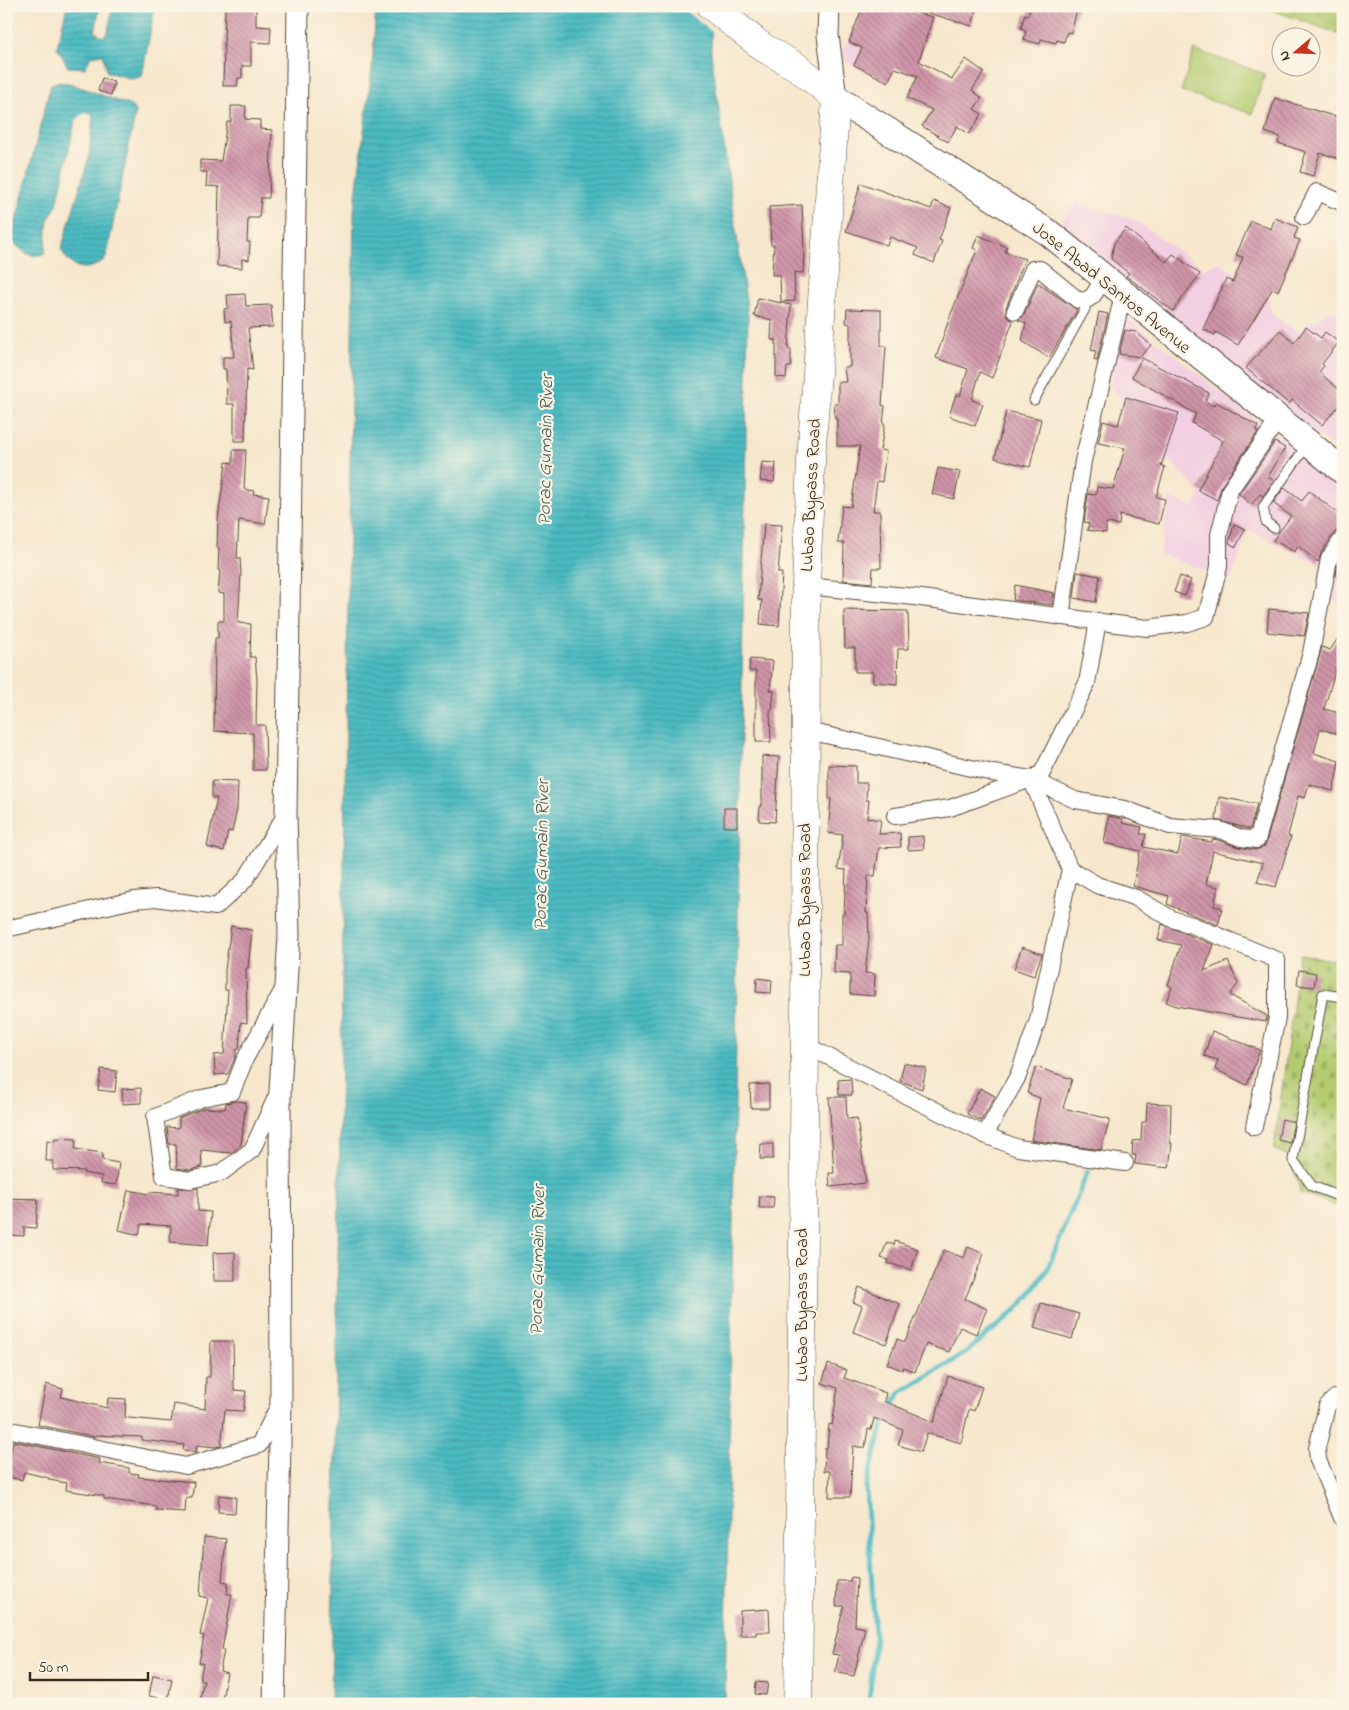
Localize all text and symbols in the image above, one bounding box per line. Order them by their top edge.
north arrow [1272,28,1322,78]
text: N [1274,48,1297,64]
street label: Jose Abad Santos Avenue [1026,216,1197,361]
water label: Porac Gumain River [532,372,561,526]
street label: Lubao Bypass Road [795,418,829,572]
water label: Porac Gumain River [528,777,557,931]
street label: Lubao Bypass Road [793,823,819,977]
water label: Porac Gumain River [524,1182,553,1336]
street label: Lubao Bypass Road [790,1228,816,1382]
scale bar [30,1650,148,1682]
text: 50 m [38,1657,69,1679]

